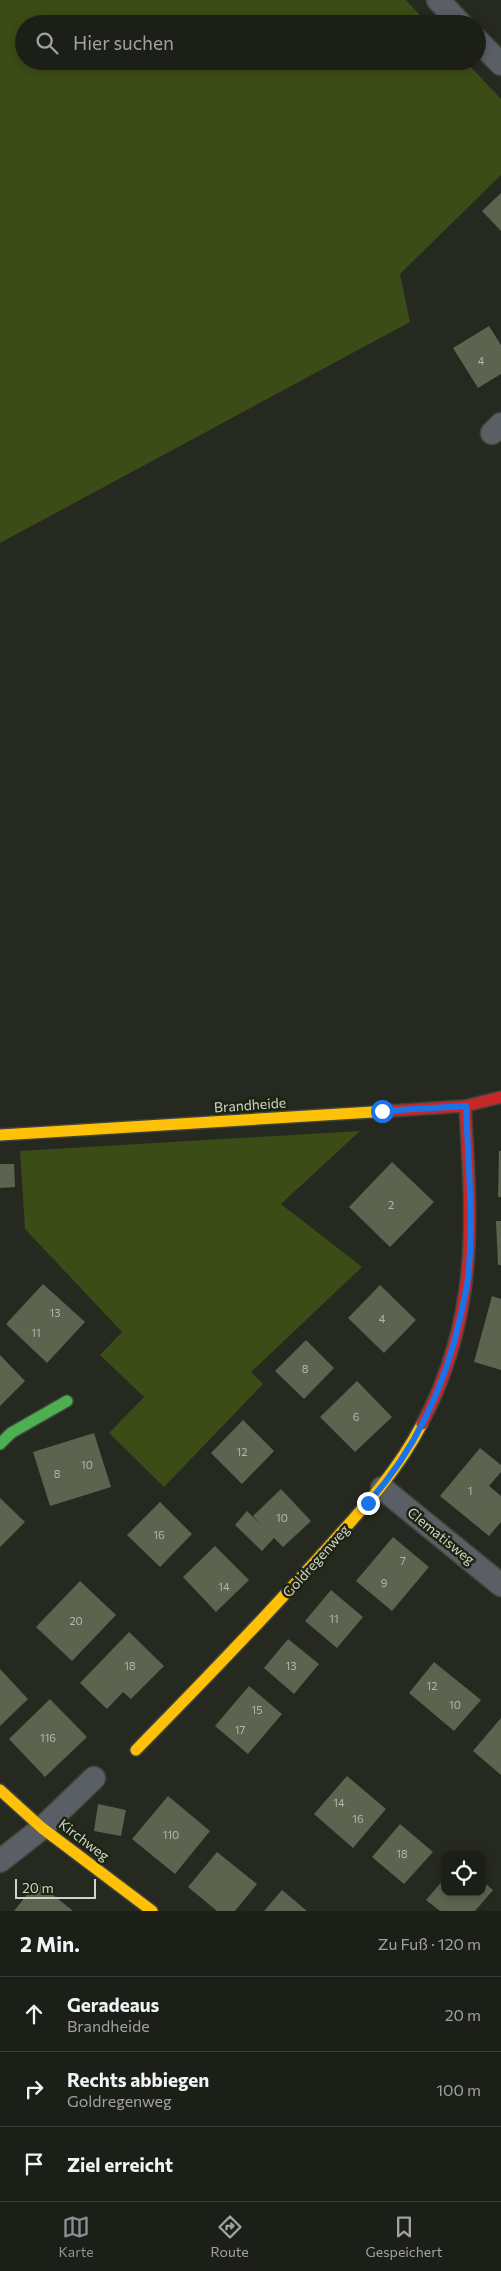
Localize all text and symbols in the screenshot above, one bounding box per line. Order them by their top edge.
search box [15,15,486,70]
icon: search [33,29,61,57]
text: Hier suchen [73,31,174,54]
house number: 4 [478,354,485,367]
street label: Brandheide [213,1093,287,1116]
route start [371,1100,394,1123]
house number: 2 [388,1198,394,1211]
house number: 13 [50,1306,60,1319]
house number: 4 [379,1312,386,1325]
house number: 11 [31,1326,41,1339]
house number: 8 [302,1362,309,1375]
house number: 6 [353,1410,360,1423]
house number: 12 [237,1445,247,1458]
house number: 10 [81,1458,93,1471]
house number: 8 [54,1467,61,1480]
house number: 1 [468,1484,472,1497]
route end [357,1492,380,1515]
street label: Clematisweg [404,1503,479,1568]
house number: 10 [276,1511,288,1524]
street label: Goldregenweg [279,1521,353,1600]
house number: 16 [153,1528,165,1541]
house number: 7 [400,1554,406,1567]
house number: 9 [381,1576,388,1589]
house number: 14 [218,1580,230,1593]
house number: 11 [329,1612,339,1625]
house number: 20 [69,1614,83,1627]
house number: 18 [124,1659,136,1672]
house number: 13 [286,1659,296,1672]
house number: 12 [427,1679,437,1692]
house number: 10 [449,1698,461,1711]
house number: 15 [251,1703,263,1716]
house number: 17 [235,1723,245,1736]
house number: 116 [40,1731,56,1744]
house number: 14 [333,1796,345,1809]
house number: 16 [352,1812,364,1825]
street label: Kirchweg [56,1815,113,1864]
house number: 110 [163,1828,179,1841]
house number: 18 [396,1847,408,1860]
map controls [441,1851,486,1896]
button: locate [441,1851,486,1896]
scale bar [15,1876,96,1899]
text: 20 m [22,1879,54,1896]
text: 2 Min. [20,1931,80,1956]
text: Zu Fuß · 120 m [378,1934,481,1953]
text: Geradeaus [67,1993,159,2016]
icon: ahead [20,2000,48,2028]
text: 20 m [445,2005,481,2024]
text: Brandheide [67,2016,150,2035]
text: Rechts abbiegen [67,2068,209,2091]
icon: right [20,2075,48,2103]
text: 100 m [436,2080,481,2099]
text: Goldregenweg [67,2091,172,2110]
icon: arrive [20,2150,48,2178]
text: Ziel erreicht [67,2153,173,2176]
tab: Karte [58,2213,94,2260]
tab: Route [211,2213,249,2260]
tab: Gespeichert [366,2213,443,2260]

